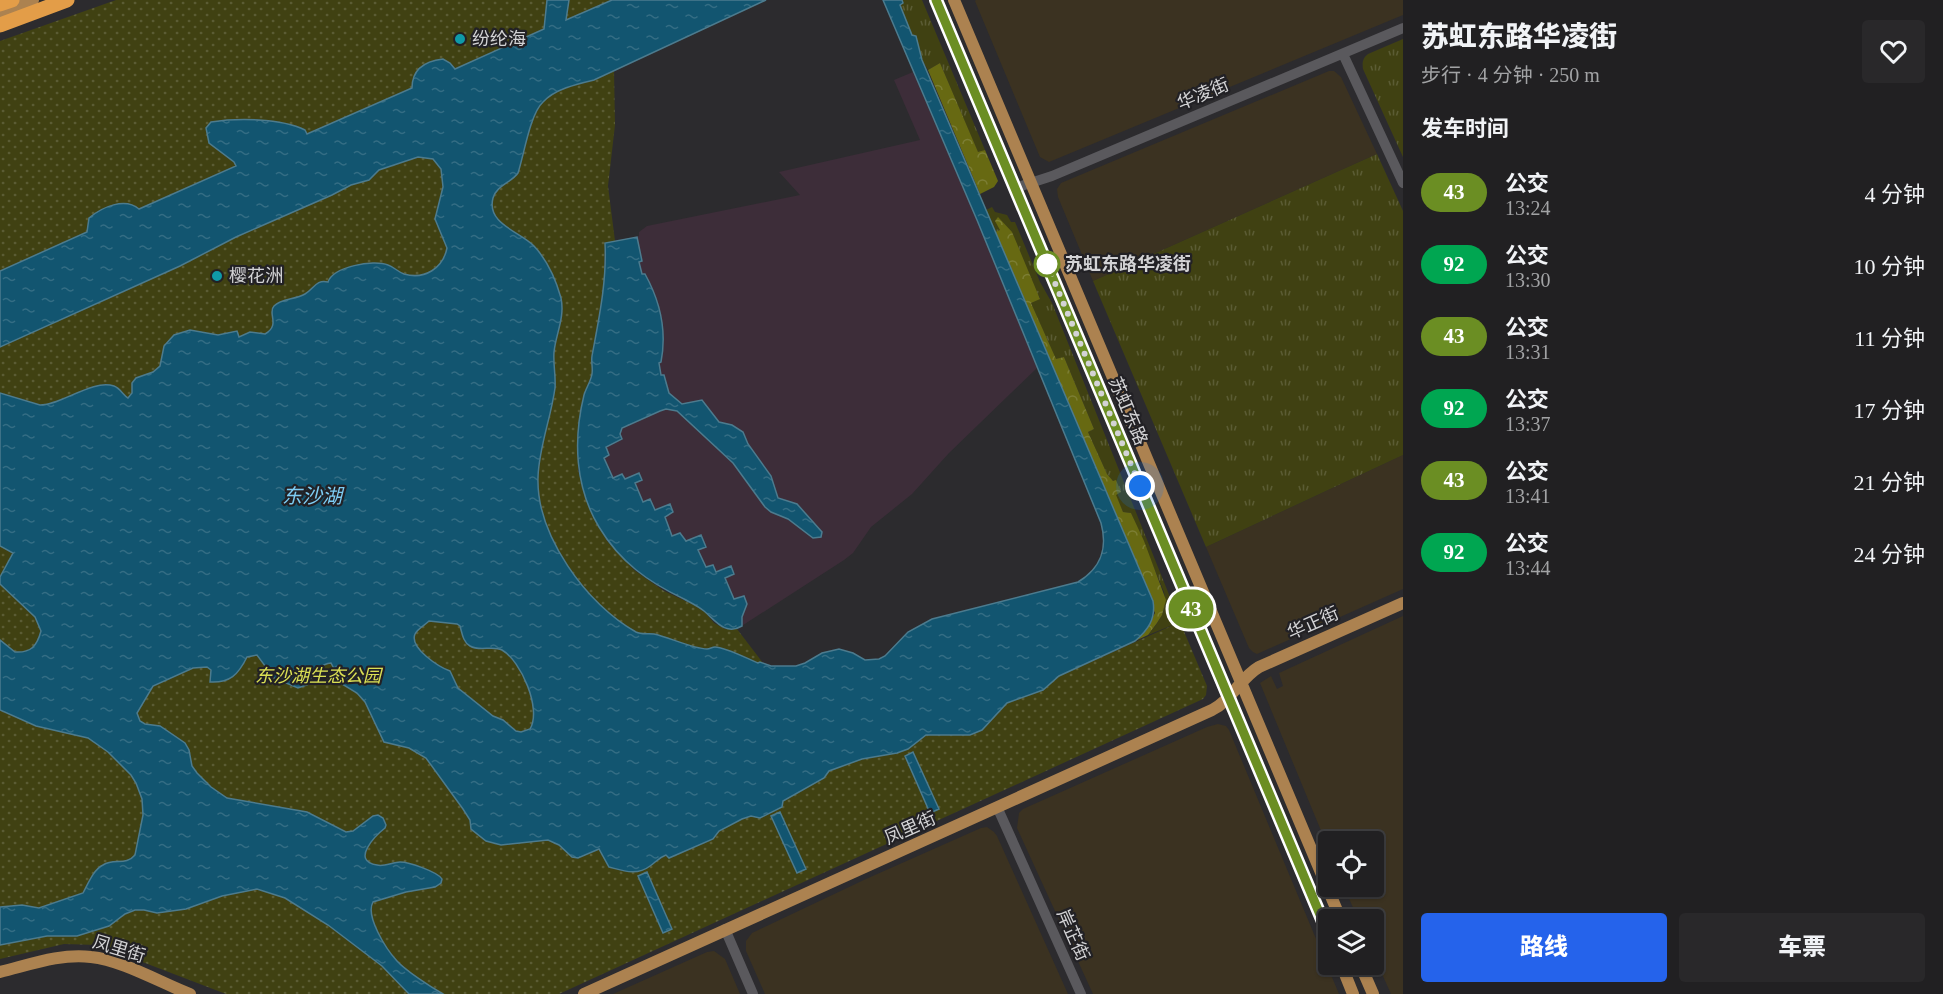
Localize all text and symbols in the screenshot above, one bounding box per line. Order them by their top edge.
button: heart [1862,20,1925,83]
text: 苏虹东路华凌街 [1421,21,1617,52]
place label: 纷纶海 [472,29,526,49]
marker: 纷纶海 [453,32,467,46]
text: 步行 · 4 分钟 · 250 m [1421,64,1600,86]
street label: 华凌街 [1174,74,1232,114]
text: 发车时间 [1421,116,1509,141]
text: 公交 [1505,171,1549,196]
text: 43 [1444,180,1465,204]
text: 4 分钟 [1864,182,1925,207]
text: 13:24 [1505,197,1551,219]
text: 公交 [1505,243,1549,268]
marker: 苏虹东路华凌街 [1034,251,1060,277]
text: 92 [1444,252,1465,276]
place label: 苏虹东路华凌街 [1065,254,1191,274]
text: 10 分钟 [1853,254,1925,279]
place label: 樱花洲 [229,266,283,286]
marker: 樱花洲 [210,269,224,283]
text: 13:30 [1505,269,1551,291]
text: 公交 [1505,315,1549,340]
text: 43 [1444,324,1465,348]
text: 11 分钟 [1854,326,1925,351]
text: 13:31 [1505,341,1551,363]
street label: 苏虹东路 [1105,374,1151,448]
text: 公交 [1505,387,1549,412]
text: 92 [1444,396,1465,420]
text: 17 分钟 [1853,398,1925,423]
text: 13:37 [1505,413,1551,435]
text: 公交 [1505,459,1549,484]
text: 43 [1444,468,1465,492]
text: 21 分钟 [1853,470,1925,495]
your location [1125,471,1155,501]
water label: 东沙湖 [282,485,345,507]
text: 13:41 [1505,485,1551,507]
text: 公交 [1505,531,1549,556]
text: 92 [1444,540,1465,564]
text: 24 分钟 [1853,542,1925,567]
text: 13:44 [1505,557,1551,579]
line badge: 43 [1164,590,1218,628]
text: 43 [1181,597,1202,621]
street label: 华正街 [1284,603,1342,643]
park label: 东沙湖生态公园 [255,666,384,686]
street label: 凤里街 [881,808,939,848]
map controls [1318,831,1384,975]
button: locate [1318,831,1384,897]
street label: 岸芷街 [1053,906,1093,964]
button: layers [1318,909,1384,975]
button: 路线 [1421,913,1667,982]
button: 车票 [1679,913,1925,982]
street label: 凤里街 [90,932,148,966]

